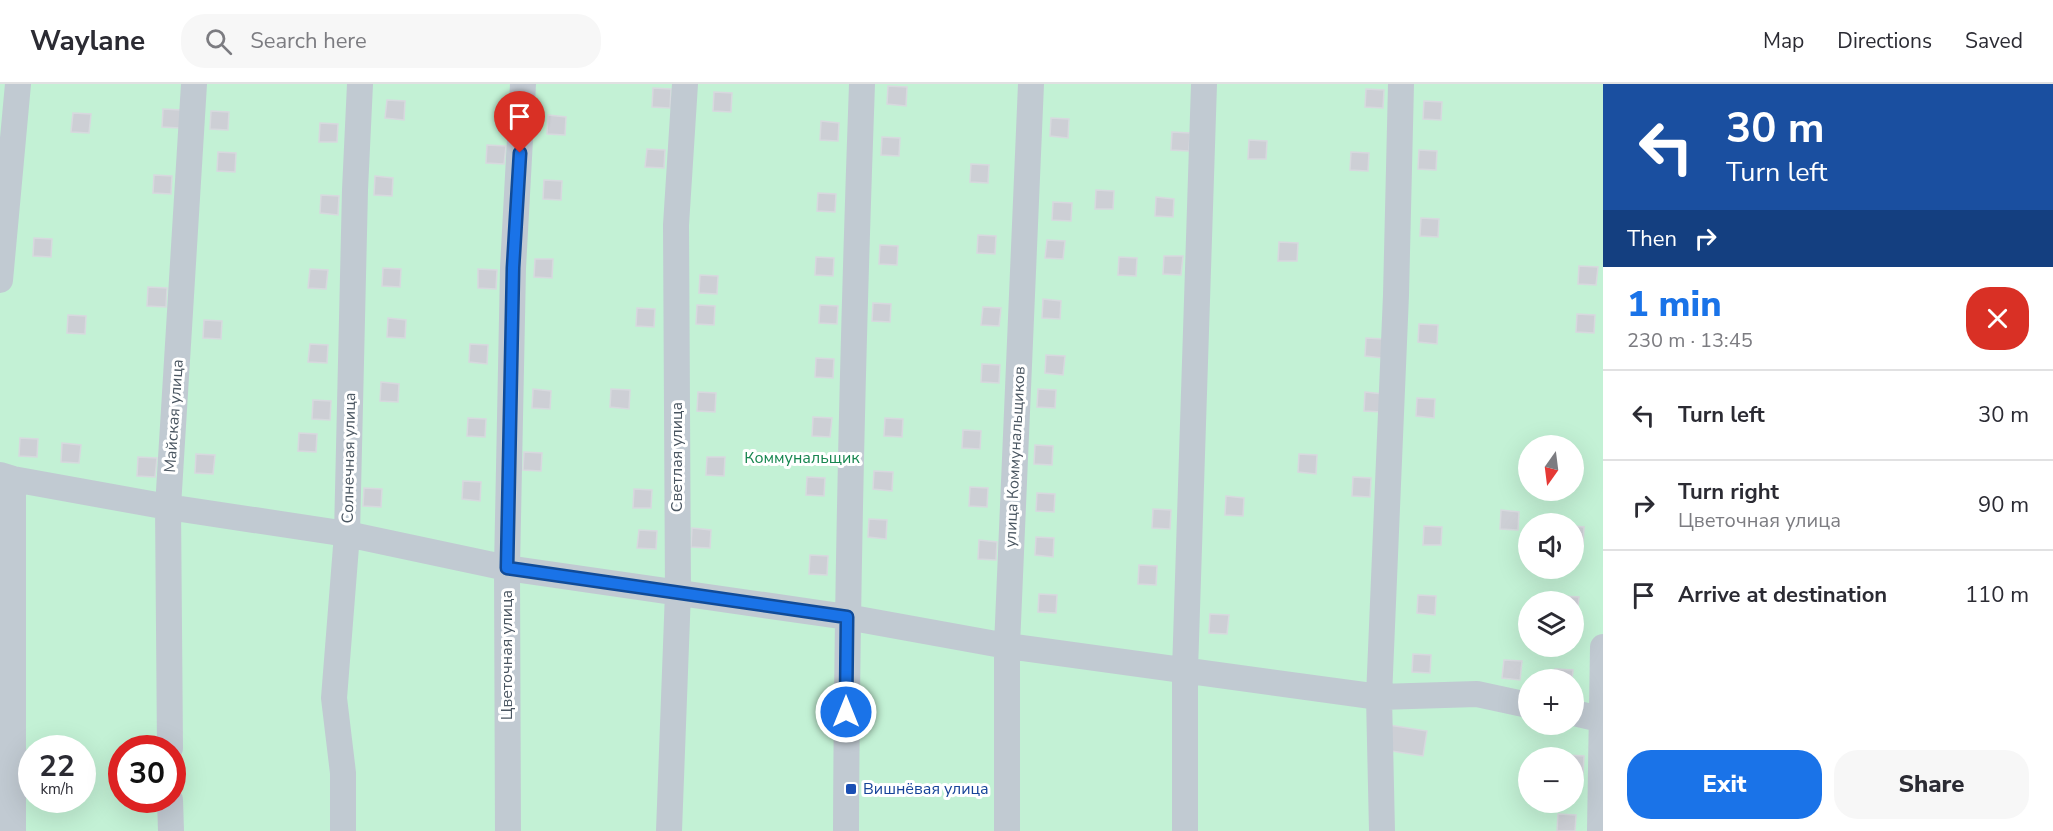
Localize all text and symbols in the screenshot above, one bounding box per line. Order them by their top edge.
search box [181,14,601,68]
text: Waylane [30,22,145,60]
icon: search [202,25,235,58]
text: Search here [250,26,367,56]
text: Map [1763,27,1804,55]
text: Directions [1837,27,1932,55]
text: Saved [1965,27,2023,55]
pin [494,91,545,153]
icon: arrive [503,100,536,133]
text: 30 m [1726,100,1825,157]
icon: left [1627,108,1705,186]
text: Turn left [1726,154,1827,191]
icon: right [1689,222,1722,255]
text: Then [1627,224,1677,254]
text: 1 min [1627,280,1722,329]
button: close [1966,287,2029,350]
text: 230 m · 13:45 [1627,327,1753,354]
street label: Майская улица [159,359,189,473]
street label: улица Коммунальщиков [999,365,1031,548]
street label: Солнечная улица [337,392,361,524]
icon: left [1627,399,1660,432]
text: Turn left [1678,400,1765,430]
text: 30 m [1978,400,2029,430]
street label: Светлая улица [666,402,688,512]
north arrow [1518,435,1584,501]
map controls [1518,435,1584,813]
park label: Коммунальщик [744,447,860,469]
text: Turn right [1678,477,1779,507]
icon: right [1627,489,1660,522]
text: 90 m [1978,490,2029,520]
text: Цветочная улица [1678,507,1841,534]
button: sound [1518,513,1584,579]
icon: arrive [1627,579,1660,612]
text: Arrive at destination [1678,580,1887,610]
text: 110 m [1965,580,2029,610]
street label: Цветочная улица [496,590,518,720]
button: layers [1518,591,1584,657]
button: + [1518,669,1584,735]
position arrow [814,680,878,744]
speed limit sign: 30 [108,735,186,813]
text: 22 [39,746,75,787]
button: − [1518,747,1584,813]
button: Exit [1627,750,1822,819]
button: Share [1834,750,2029,819]
place label: Вишнёвая улица [863,778,989,800]
text: km/h [40,779,74,799]
marker: Вишнёвая улица [844,782,858,796]

